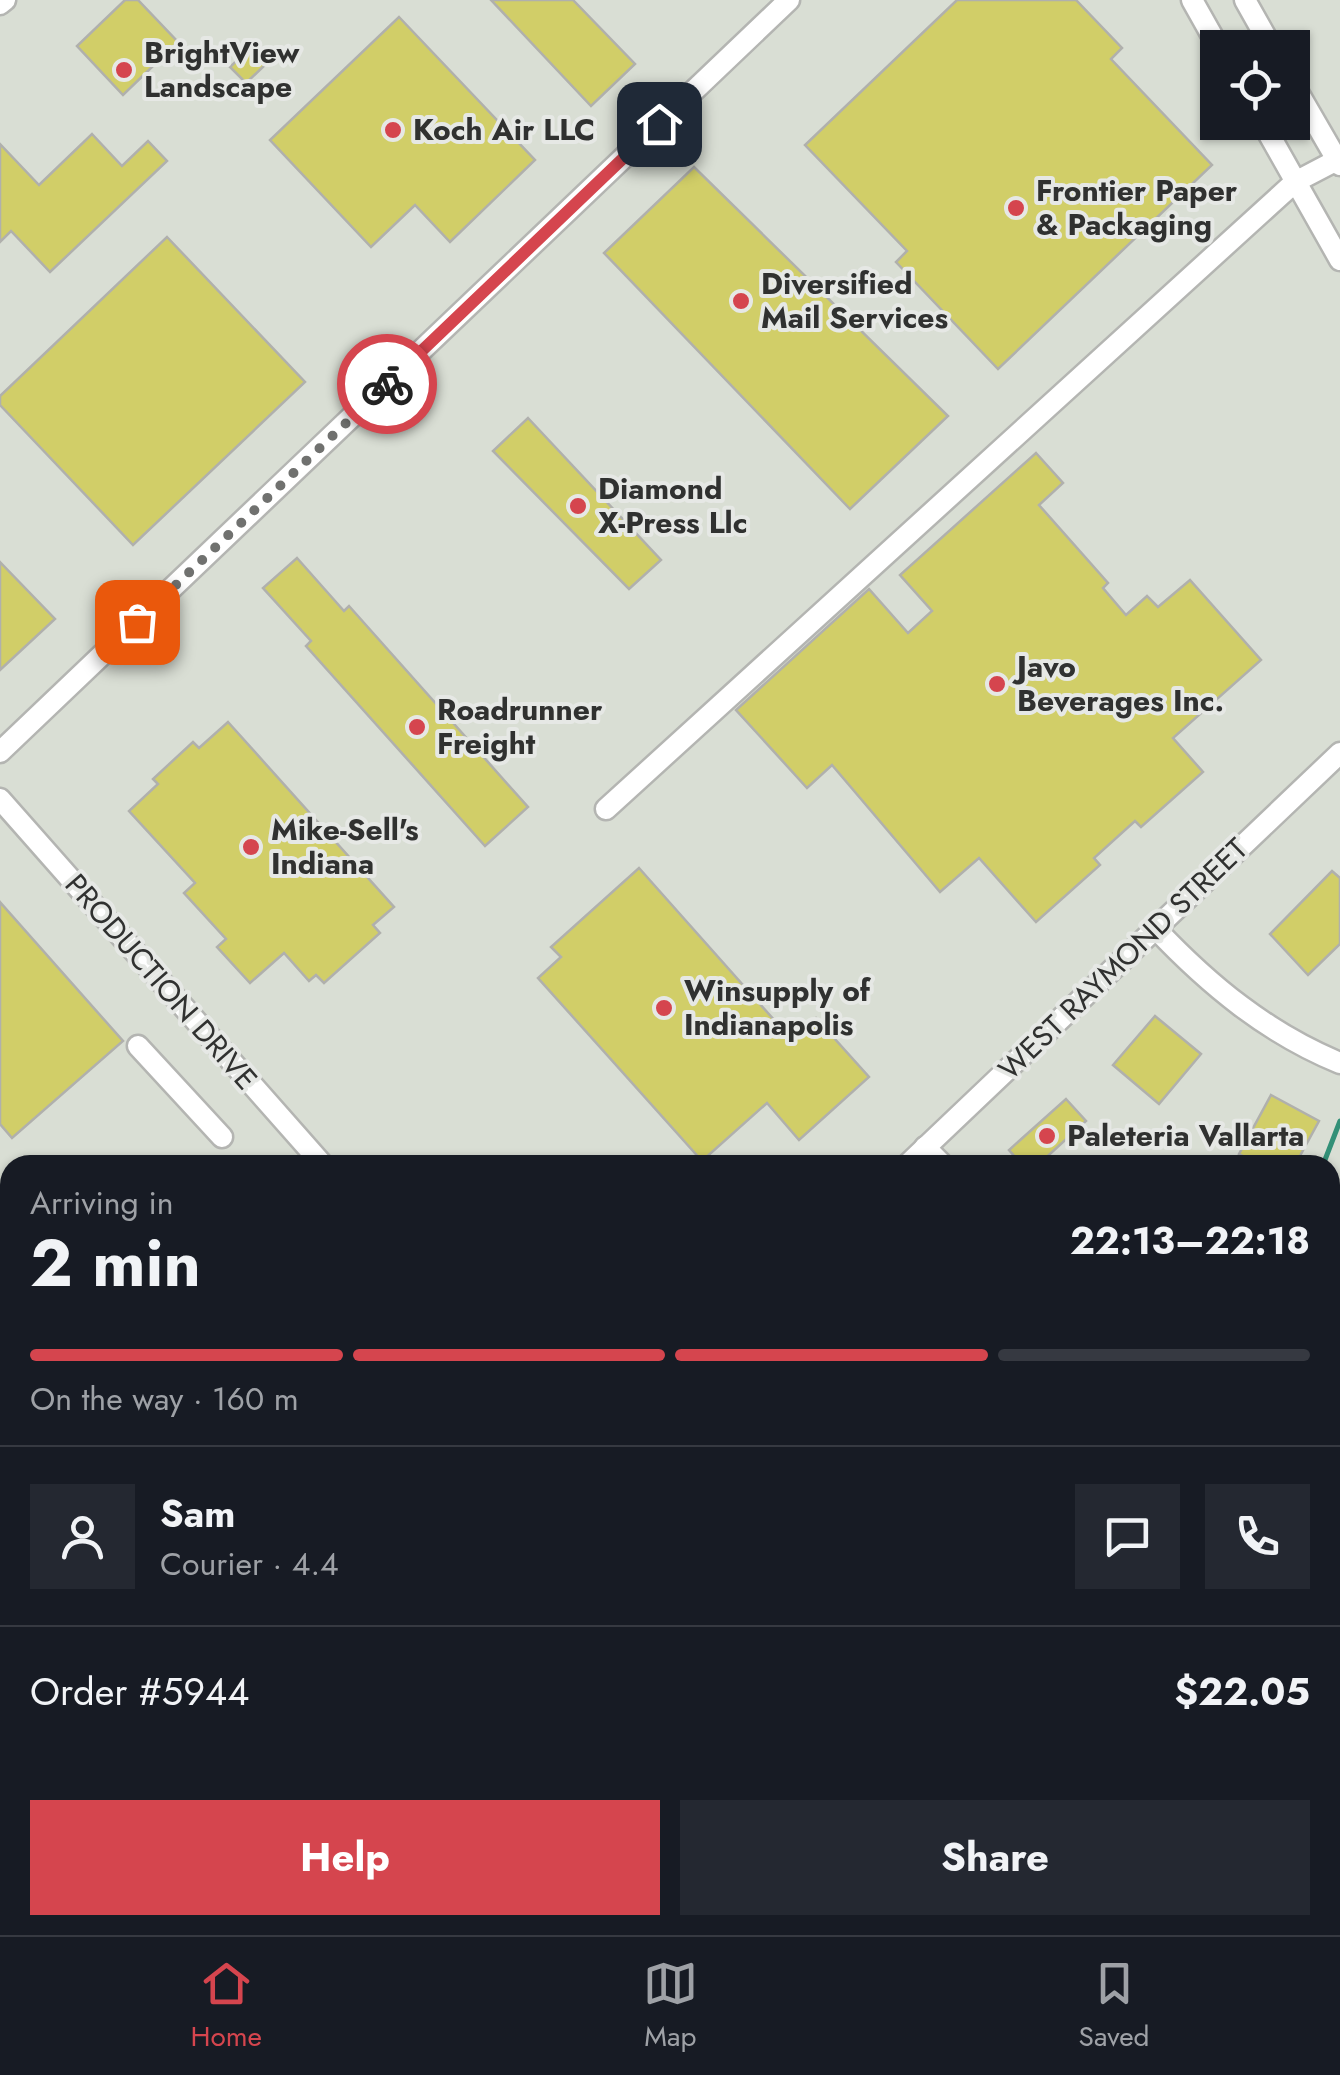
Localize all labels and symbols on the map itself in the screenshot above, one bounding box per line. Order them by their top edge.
place label: BrightView Landscape [144,31,301,108]
marker: BrightView Landscape [113,59,135,81]
pin [617,82,702,167]
place label: Koch Air LLC [413,108,595,151]
marker: Koch Air LLC [382,119,404,141]
place label: Frontier Paper & Packaging [1036,169,1238,246]
marker: Frontier Paper & Packaging [1005,197,1027,219]
place label: Diversified Mail Services [761,262,948,339]
marker: Diversified Mail Services [730,290,752,312]
courier [337,334,437,434]
place label: Diamond X-Press Llc [598,467,748,544]
marker: Diamond X-Press Llc [567,495,589,517]
pin [95,580,180,665]
place label: Javo Beverages Inc. [1012,645,1224,722]
marker: Javo Beverages Inc. [986,673,1008,695]
place label: Roadrunner Freight [437,688,603,765]
marker: Roadrunner Freight [406,716,428,738]
place label: Mike-Sell's Indiana [271,808,419,885]
street label: WEST RAYMOND STREET [988,828,1257,1089]
marker: Mike-Sell's Indiana [240,836,262,858]
street label: PRODUCTION DRIVE [55,864,267,1099]
place label: Winsupply of Indianapolis [684,969,872,1046]
marker: Winsupply of Indianapolis [653,997,675,1019]
place label: Paleteria Vallarta [1067,1114,1304,1157]
marker: Paleteria Vallarta [1036,1125,1058,1147]

